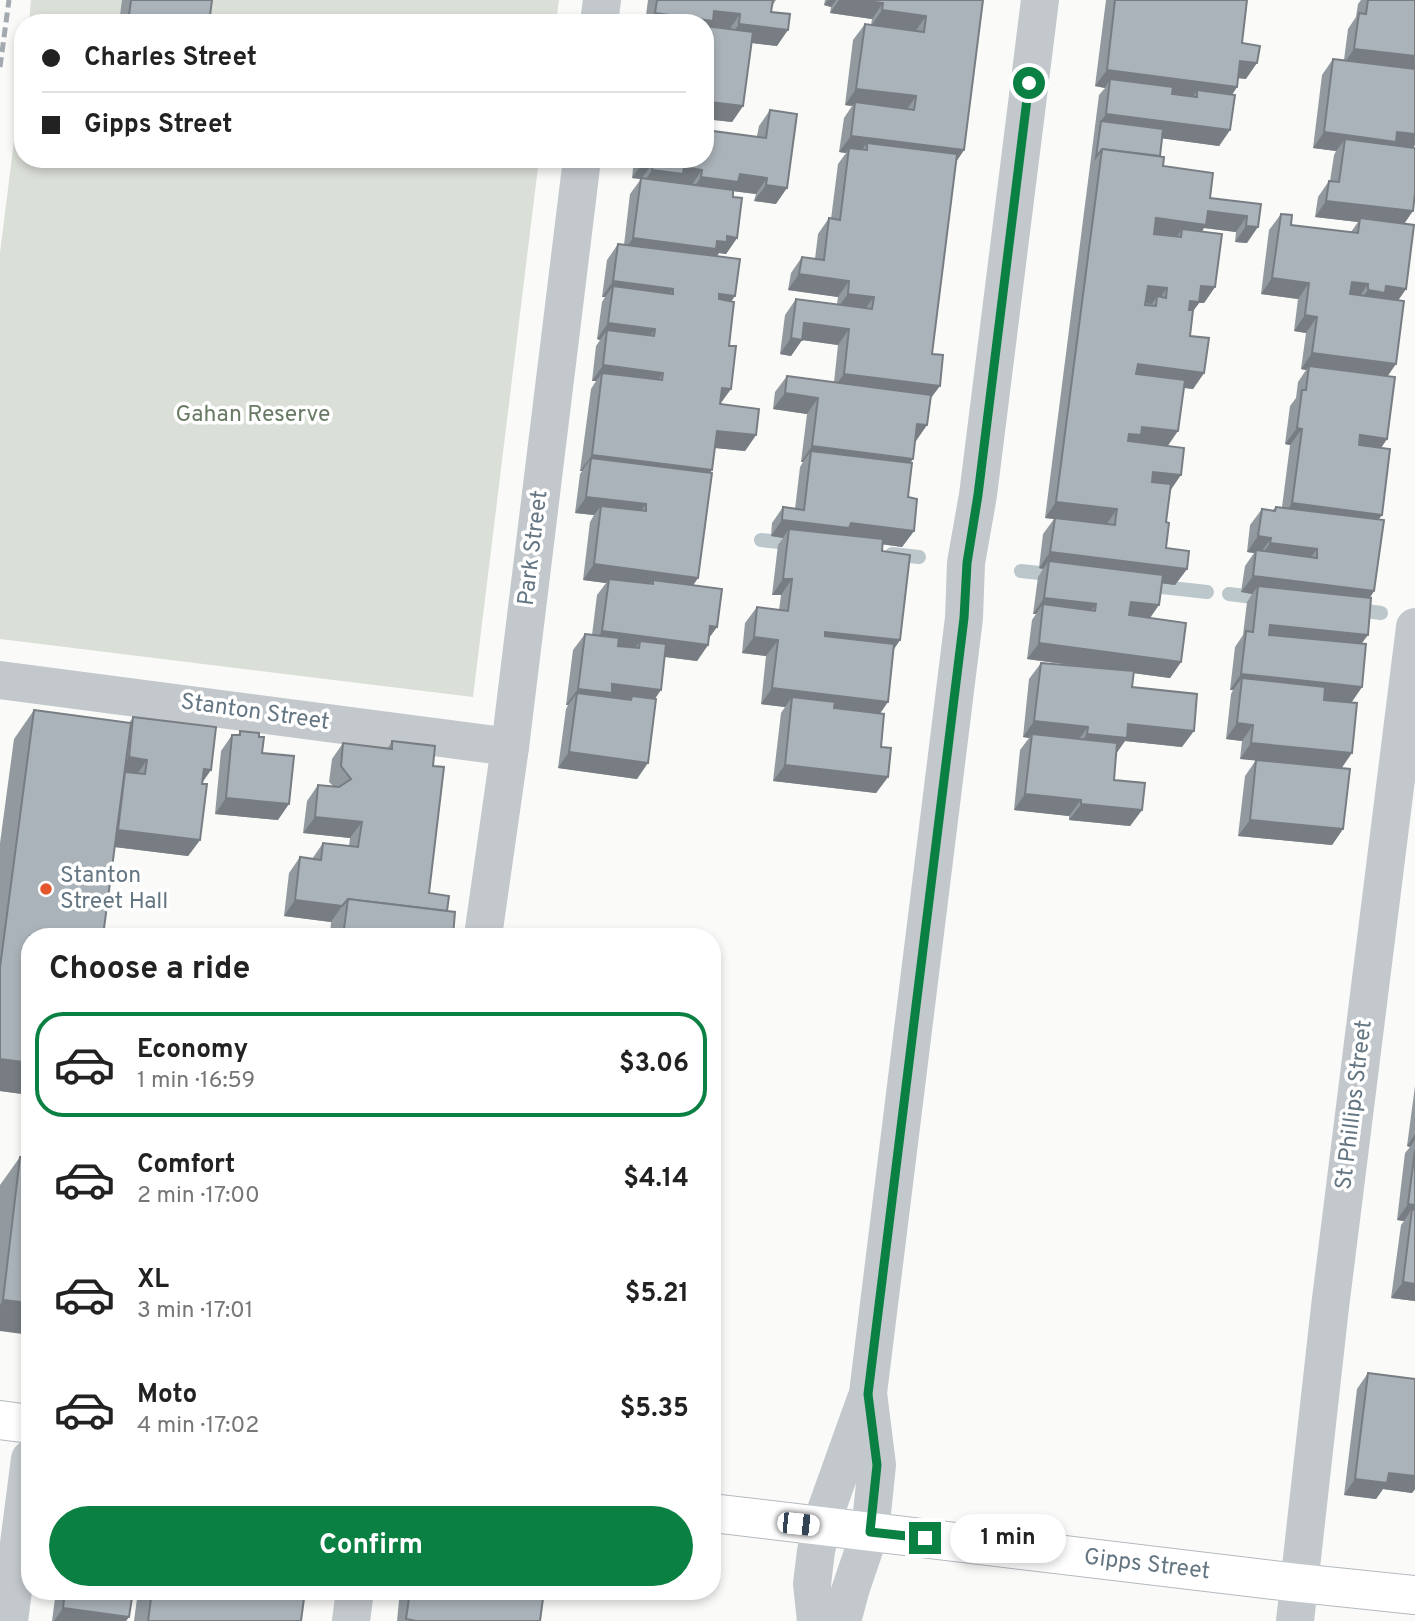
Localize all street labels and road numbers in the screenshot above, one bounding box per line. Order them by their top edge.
street label: Park Street [513,489,555,607]
street label: Stanton Street [179,688,331,738]
street label: St Phillips Street [1330,1018,1380,1192]
street label: Gipps Street [1082,1543,1212,1587]

